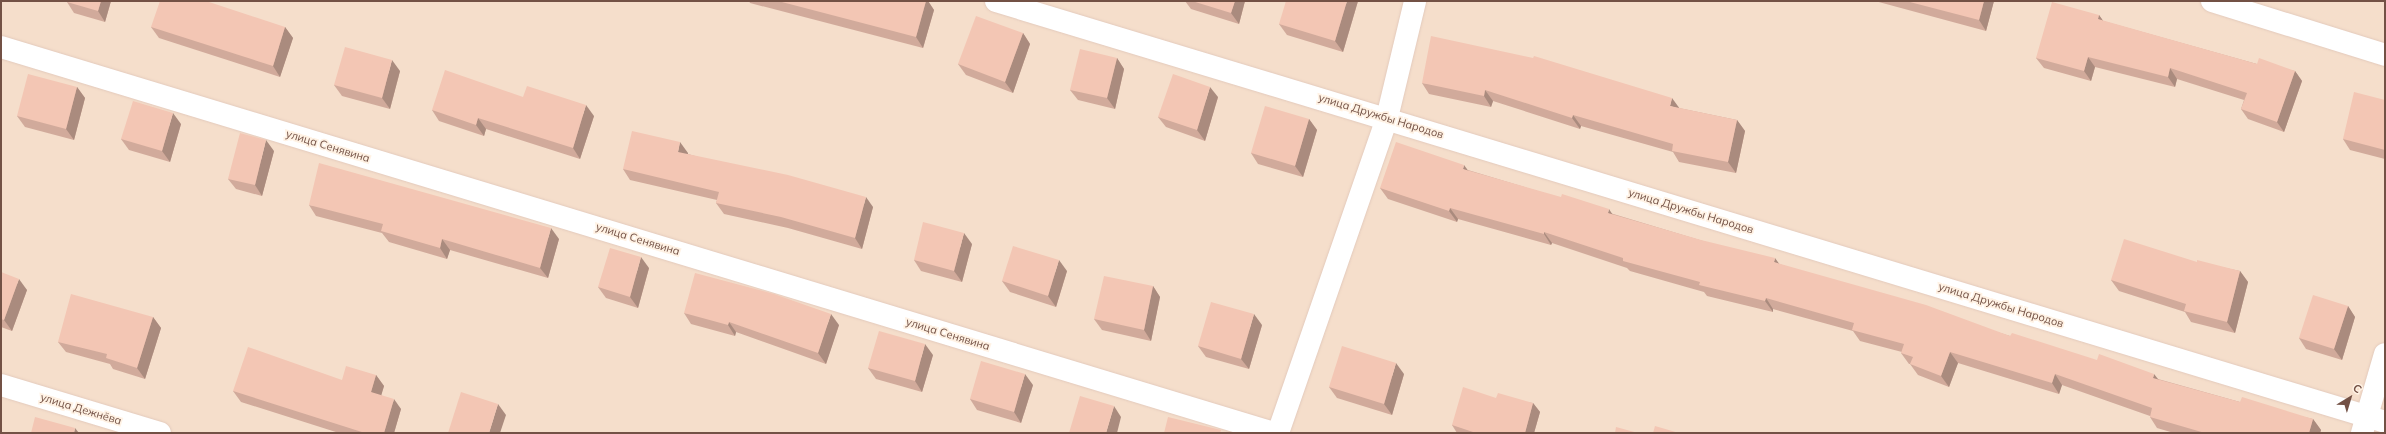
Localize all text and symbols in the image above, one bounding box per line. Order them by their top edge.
street label: улица Дружбы Народов [1317,91,1445,141]
street label: улица Сенявина [284,127,372,165]
street label: улица Дружбы Народов [1627,186,1755,236]
street label: улица Сенявина [594,220,682,258]
street label: улица Дружбы Народов [1937,280,2065,330]
street label: улица Сенявина [904,315,992,353]
north arrow [2330,378,2370,418]
text: С [2350,381,2365,396]
street label: улица Дежнёва [39,390,123,428]

